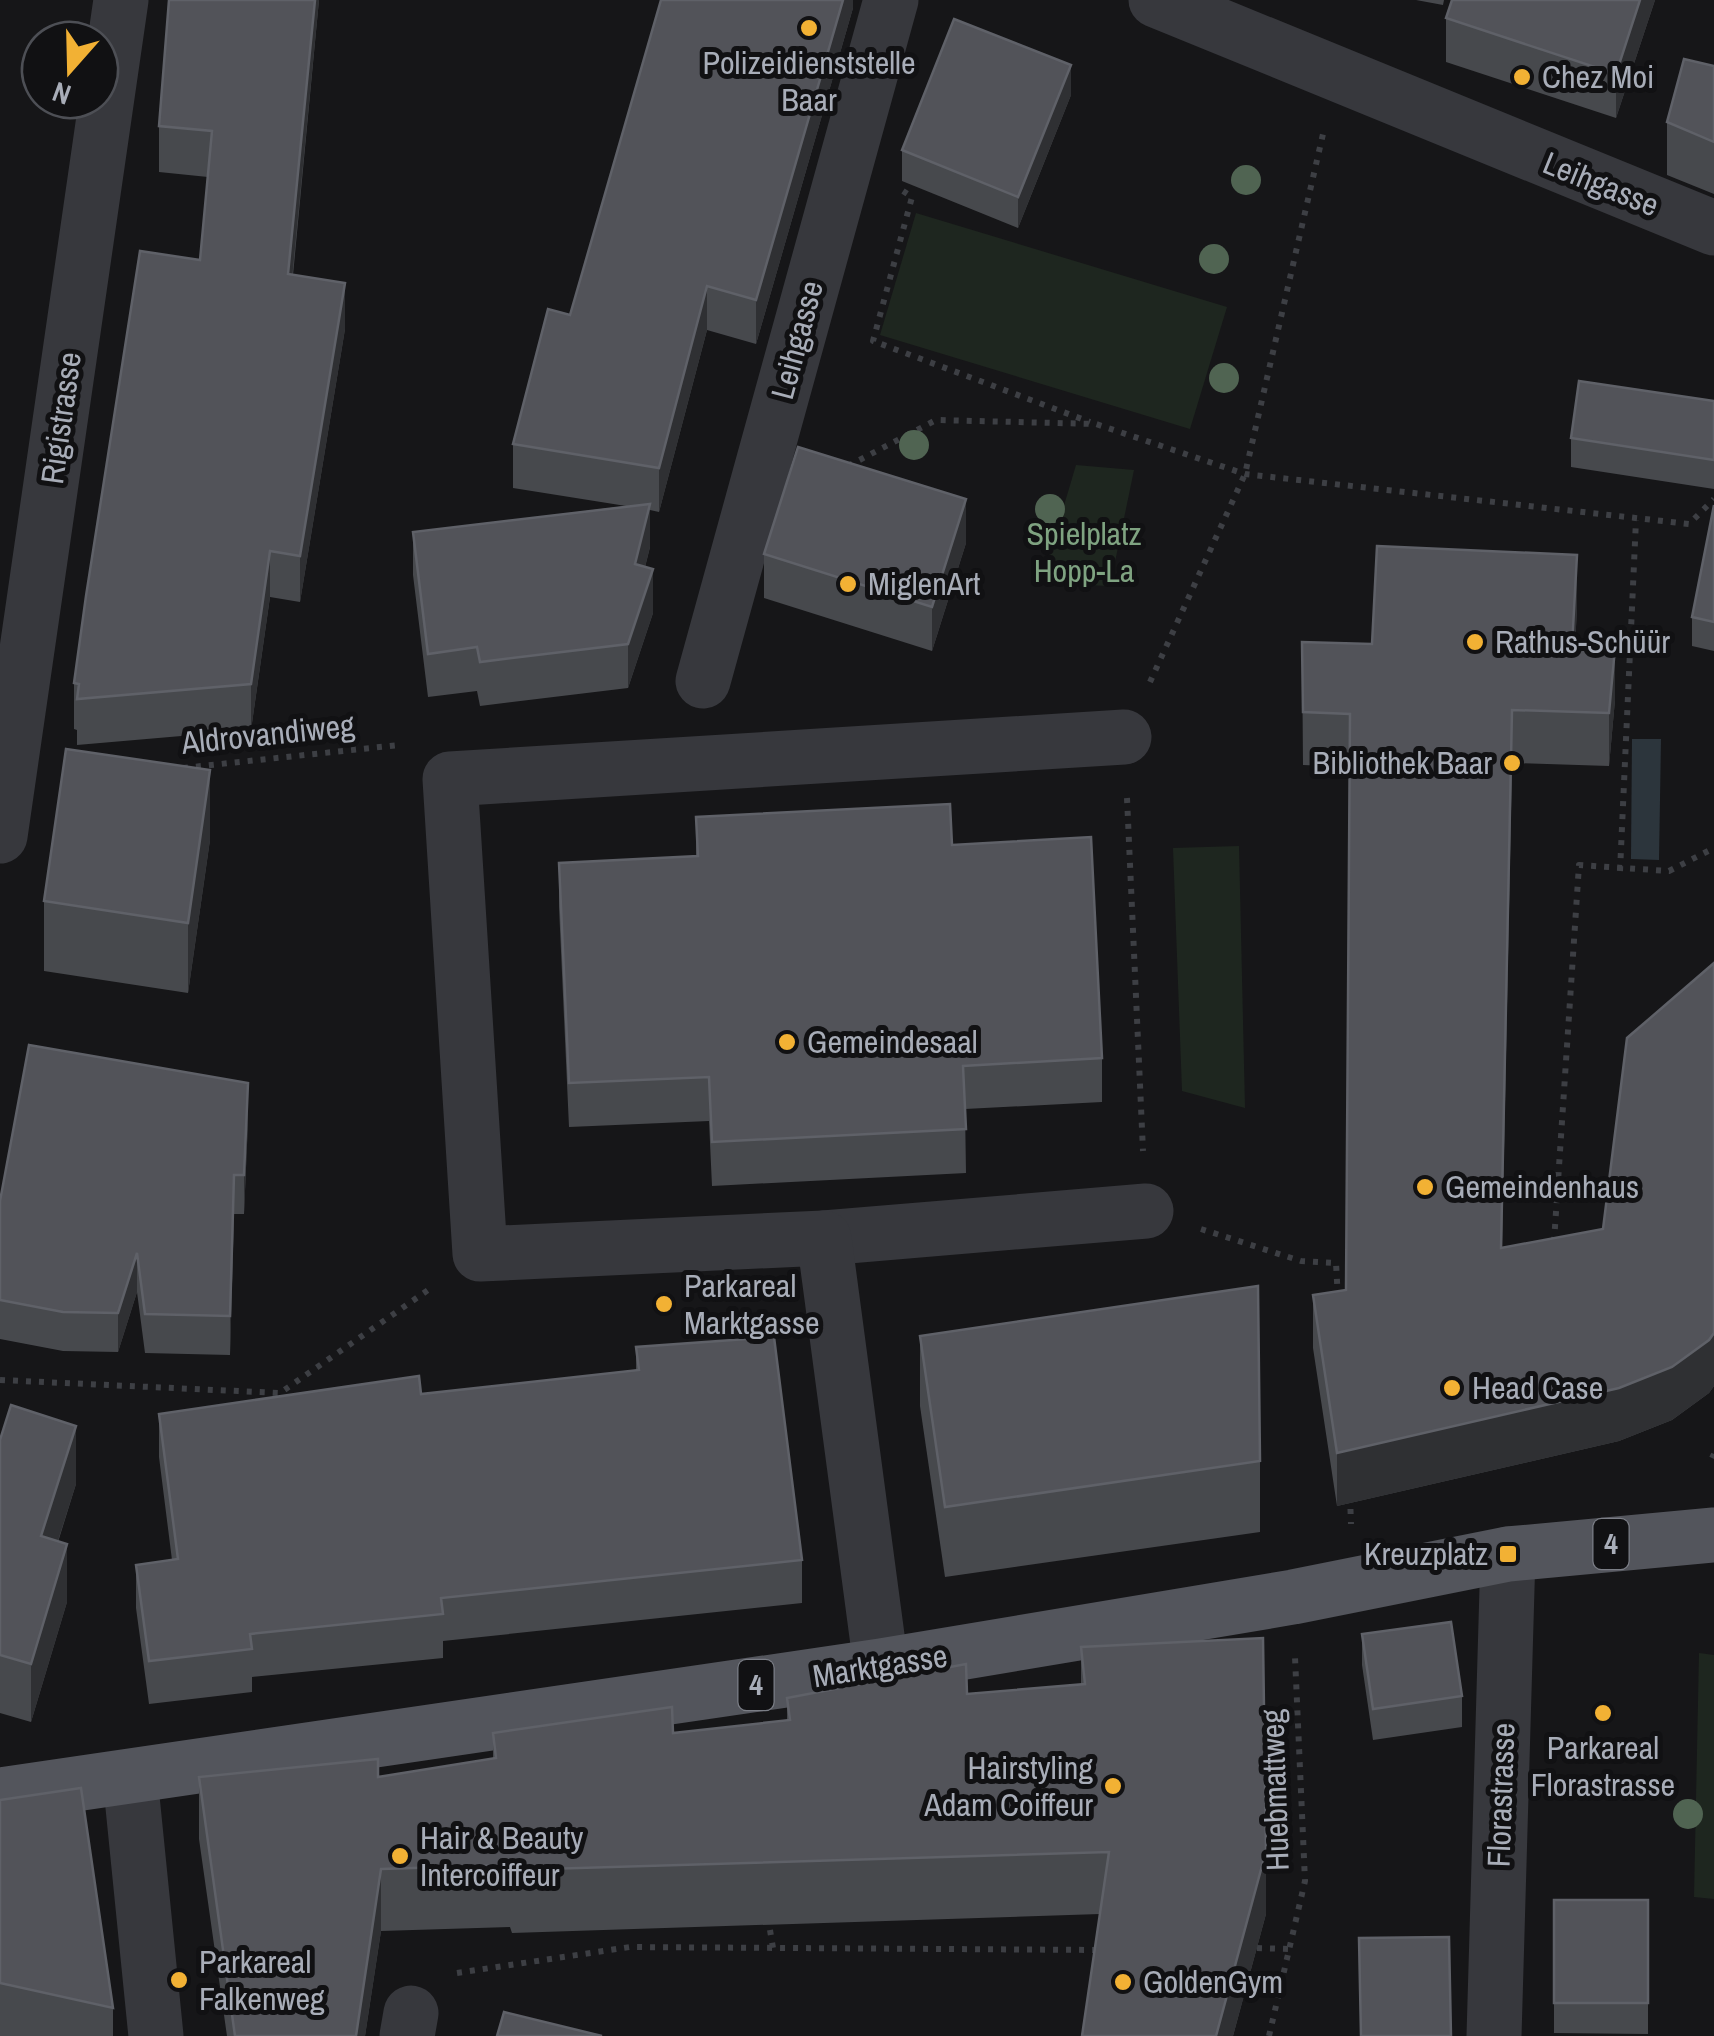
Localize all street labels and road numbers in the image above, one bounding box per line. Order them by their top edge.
street label: Leihgasse [1537,141,1665,226]
street label: Leihgasse [760,276,833,404]
street label: Rigistrasse [30,349,91,487]
street label: Aldrovandiweg [178,703,357,764]
road number: 4 [1594,1519,1628,1569]
street label: Marktgasse [810,1634,950,1697]
road number: 4 [738,1660,774,1710]
street label: Huebmattweg [1250,1708,1299,1872]
street label: Florastrasse [1476,1722,1525,1868]

